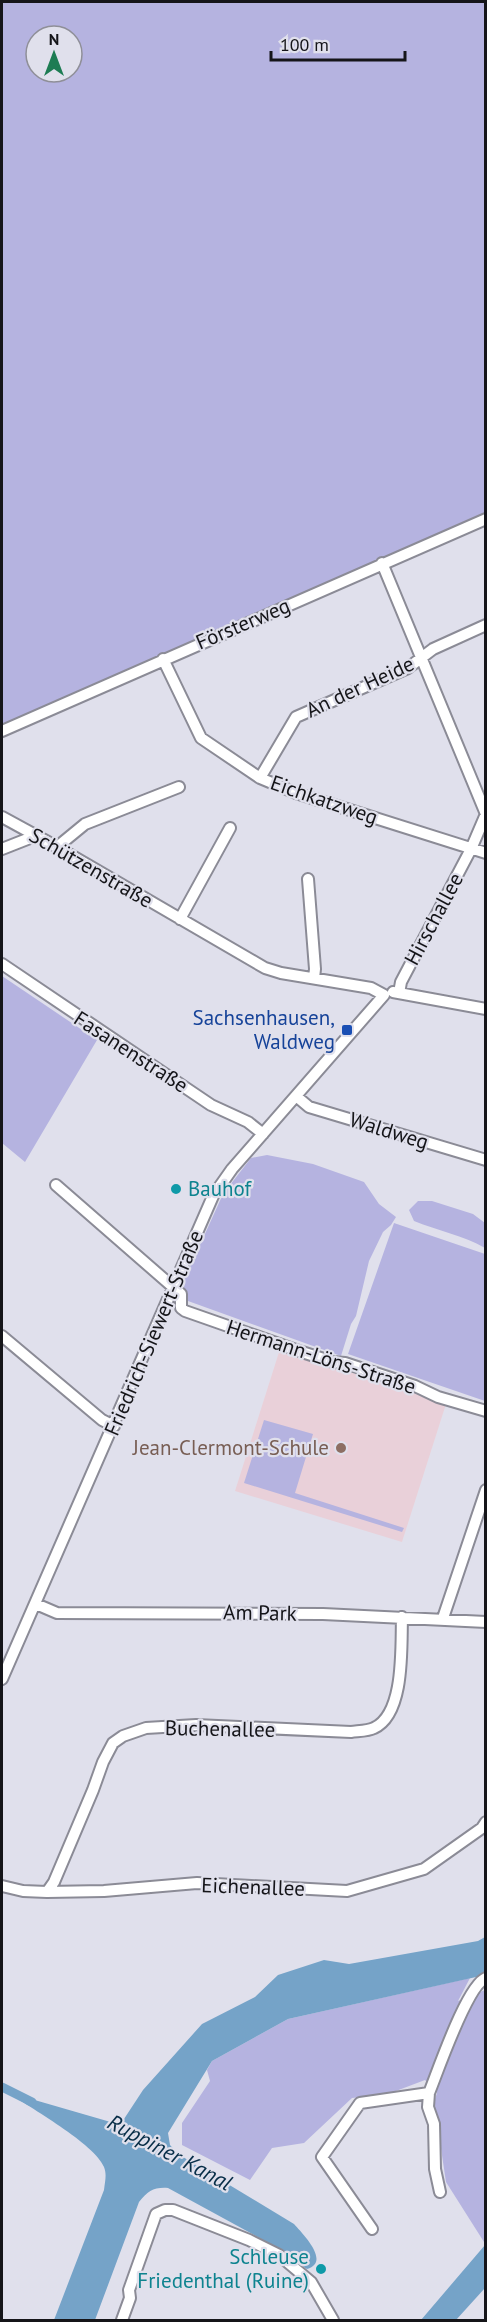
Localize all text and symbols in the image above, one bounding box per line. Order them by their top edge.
north arrow [24,24,84,84]
scale bar [271,24,404,62]
text: N [49,29,59,49]
text: 100 m [280,33,329,56]
street label: Försterweg [192,592,294,655]
street label: An der Heide [301,650,418,723]
street label: Eichkatzweg [267,769,381,830]
street label: Schützenstraße [25,821,158,914]
street label: Hirschallee [398,868,469,969]
place label: Sachsenhausen, Waldweg [193,1004,335,1055]
street label: Fasanenstraße [69,1005,193,1099]
marker: Sachsenhausen, Waldweg [340,1023,354,1037]
street label: Waldweg [346,1106,432,1155]
place label: Bauhof [188,1175,252,1202]
marker: Bauhof [169,1182,183,1196]
street label: Friedrich-Siewert-Straße [98,1226,209,1440]
street label: Hermann-Löns-Straße [223,1313,419,1400]
place label: Jean-Clermont-Schule [132,1434,329,1461]
marker: Jean-Clermont-Schule [334,1441,348,1455]
street label: Am Park [223,1598,297,1627]
street label: Buchenallee [165,1714,275,1743]
street label: Eichenallee [201,1871,305,1902]
water label: Ruppiner Kanal [103,2107,237,2197]
place label: Schleuse Friedenthal (Ruine) [137,2243,309,2294]
marker: Schleuse Friedenthal (Ruine) [314,2262,328,2276]

